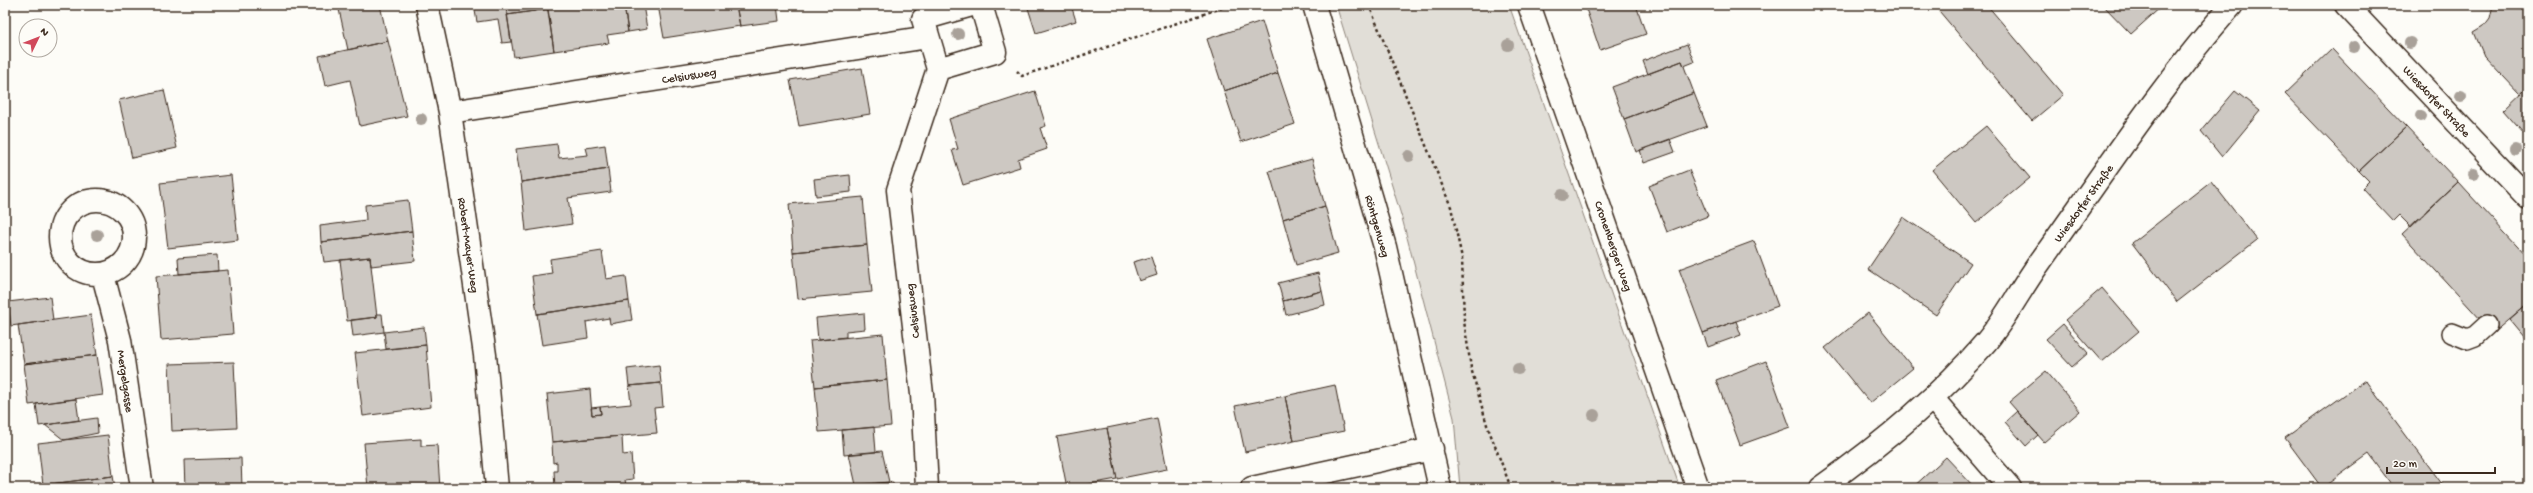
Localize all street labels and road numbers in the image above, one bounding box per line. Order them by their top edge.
street label: Wiesdorfer Straße [2399,64,2473,142]
street label: Celsiusweg [661,66,718,88]
street label: Wiesdorfer Straße [2052,162,2118,246]
street label: Röntgenweg [1361,194,1392,259]
street label: Robert-Mayer-Weg [453,197,481,294]
street label: Cronenberger Weg [1590,200,1634,294]
street label: Celsiusweg [904,283,924,339]
street label: Mergelgasse [113,349,135,414]

